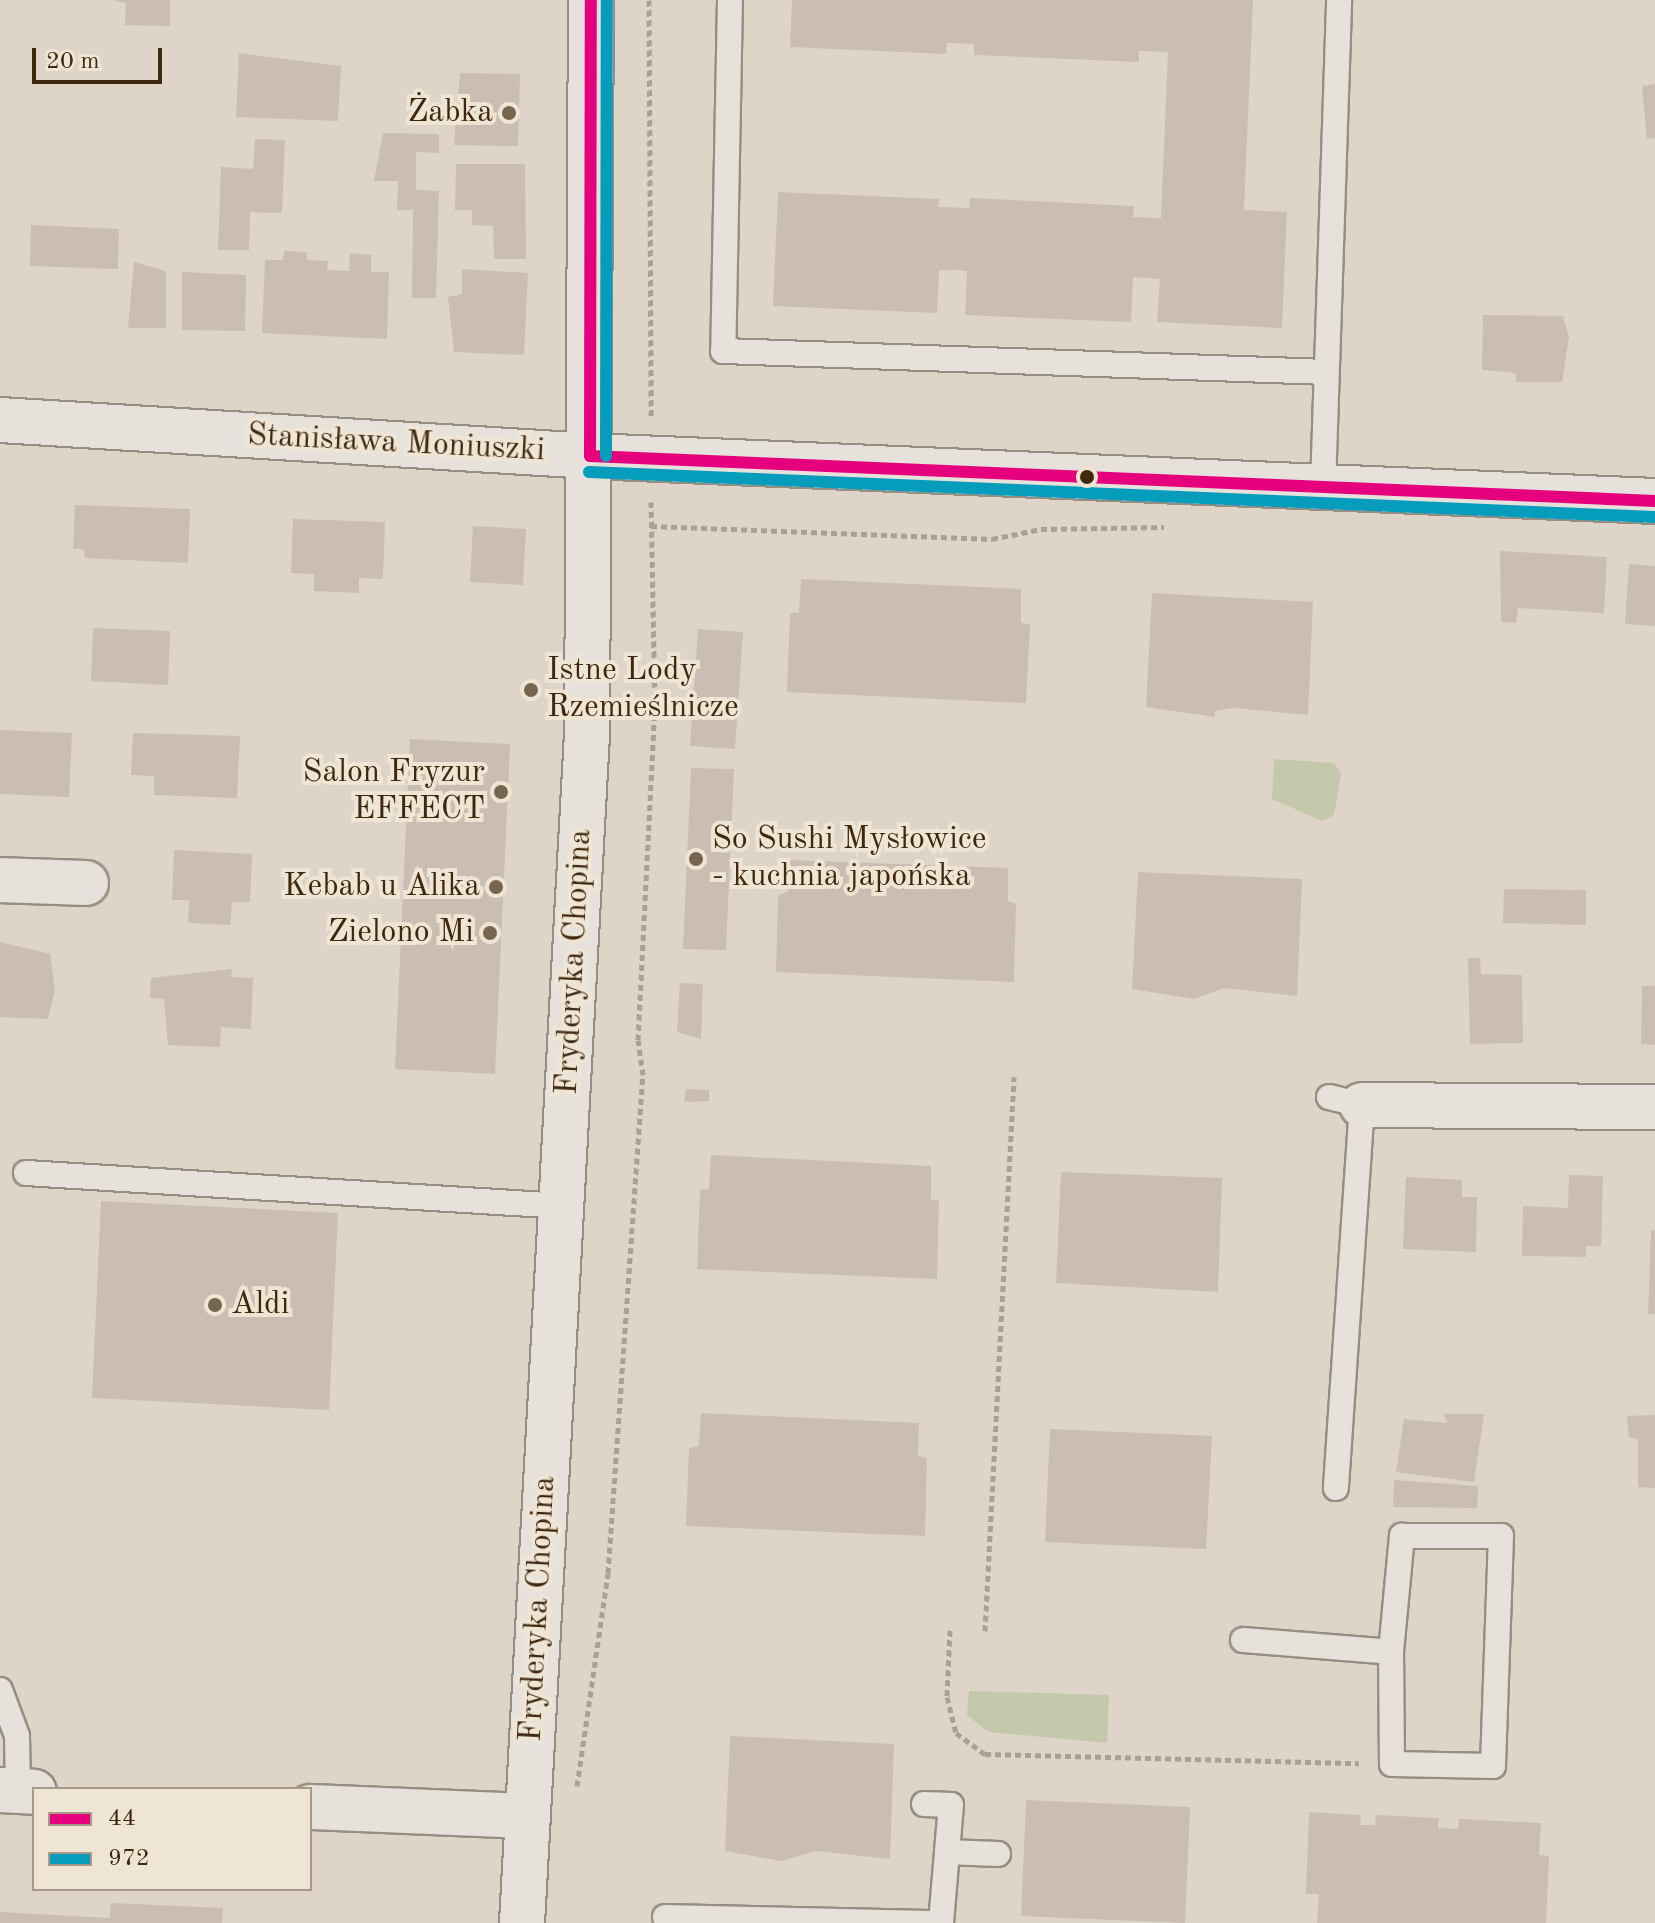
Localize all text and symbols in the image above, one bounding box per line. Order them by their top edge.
scale bar [36,32,166,82]
text: 20 m [46,50,100,74]
place label: Żabka [407,94,493,132]
marker: Żabka [500,104,518,122]
street label: Stanisława Moniuszki [246,417,546,471]
unlabelled marker [1079,469,1095,485]
place label: Istne Lody Rzemieślnicze [547,653,739,728]
marker: Istne Lody Rzemieślnicze [522,681,540,699]
place label: Salon Fryzur EFFECT [303,755,485,830]
marker: Salon Fryzur EFFECT [492,783,510,801]
place label: So Sushi Mysłowice - kuchnia japońska [712,822,986,897]
street label: Fryderyka Chopina [549,828,601,1096]
marker: So Sushi Mysłowice - kuchnia japońska [687,850,705,868]
place label: Kebab u Alika [283,868,480,906]
marker: Kebab u Alika [487,878,505,896]
place label: Zielono Mi [328,914,474,952]
marker: Zielono Mi [481,924,499,942]
place label: Aldi [231,1286,289,1324]
marker: Aldi [206,1296,224,1314]
street label: Fryderyka Chopina [513,1475,565,1743]
legend [32,1787,312,1891]
text: 44 [108,1807,136,1831]
text: 972 [108,1847,150,1871]

